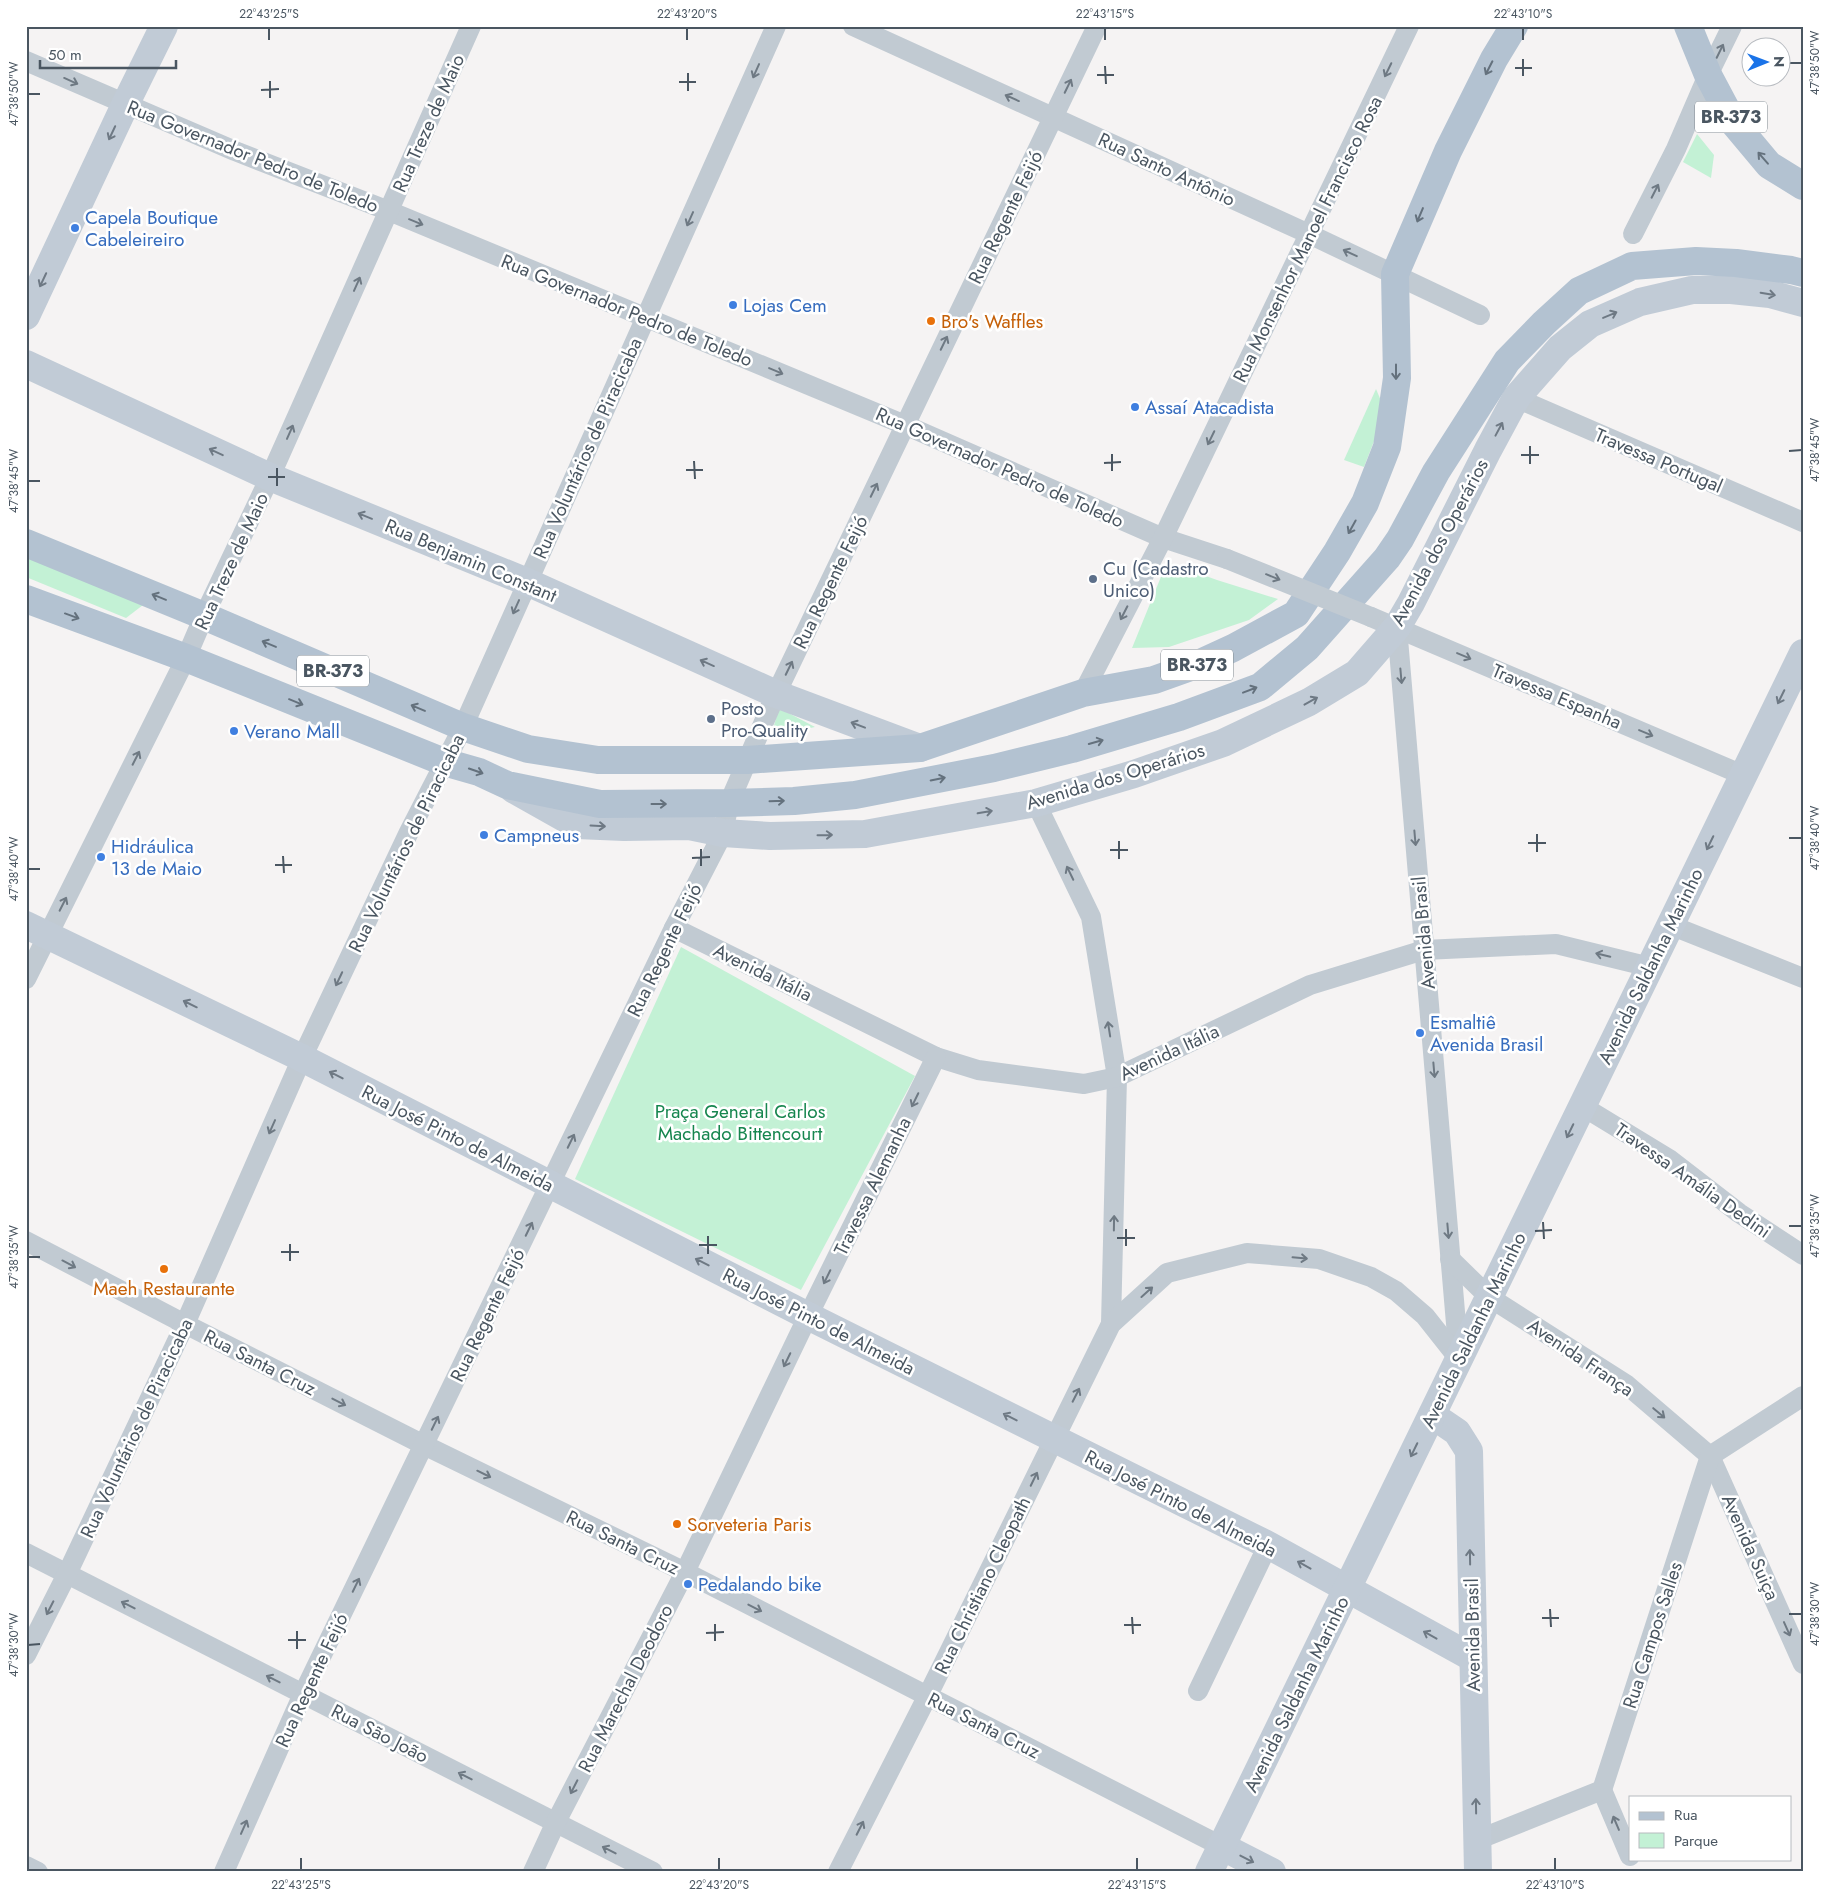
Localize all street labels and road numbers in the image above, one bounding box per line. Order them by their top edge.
street label: Rua Treze de Maio [386,50,471,197]
street label: Rua Monsenhor Manoel Francisco Rosa [1226,92,1389,387]
street label: Rua Governador Pedro de Toledo [123,94,383,219]
road number: BR-373 [1695,101,1767,132]
street label: Rua Santo Antônio [1094,126,1240,213]
street label: Rua Regente Feijó [961,146,1049,288]
street label: Rua Governador Pedro de Toledo [497,248,757,373]
street label: Rua Voluntários de Piracicaba [526,333,649,563]
street label: Rua Governador Pedro de Toledo [871,400,1128,534]
street label: Travessa Portugal [1591,421,1727,500]
street label: Avenida dos Operários [1384,454,1495,630]
street label: Rua Treze de Maio [188,488,275,634]
street label: Rua Regente Feijó [786,511,874,653]
street label: Rua Benjamin Constant [381,512,561,609]
road number: BR-373 [1161,650,1233,680]
road number: BR-373 [297,656,369,686]
street label: Travessa Espanha [1488,657,1626,736]
street label: Rua Voluntários de Piracicaba [342,730,471,957]
street label: Avenida dos Operários [1023,736,1208,816]
street label: Avenida Saldanha Marinho [1591,864,1710,1069]
street label: Avenida Brasil [1405,875,1442,991]
street label: Rua Regente Feijó [620,879,708,1021]
street label: Avenida Itália [709,937,817,1008]
street label: Avenida Itália [1115,1018,1223,1087]
street label: Rua José Pinto de Almeida [357,1078,558,1199]
street label: Travessa Alemanha [827,1113,918,1260]
street label: Travessa Amália Dedini [1609,1116,1776,1245]
street label: Avenida Saldanha Marinho [1414,1228,1533,1433]
street label: Rua Regente Feijó [443,1244,531,1386]
street label: Rua José Pinto de Almeida [718,1261,919,1382]
street label: Avenida França [1522,1312,1639,1403]
street label: Rua Voluntários de Piracicaba [74,1314,199,1543]
street label: Rua Santa Cruz [199,1323,321,1402]
street label: Rua José Pinto de Almeida [1080,1443,1281,1564]
street label: Avenida Suiça [1715,1490,1786,1605]
street label: Rua Christiano Cleopath [928,1492,1037,1678]
street label: Rua Santa Cruz [562,1503,684,1582]
street label: Rua Campos Salles [1616,1558,1689,1712]
street label: Avenida Brasil [1458,1578,1487,1692]
street label: Avenida Saldanha Marinho [1237,1592,1356,1797]
street label: Rua Marechal Deodoro [571,1600,680,1777]
street label: Rua Regente Feijó [269,1609,354,1752]
street label: Rua Santa Cruz [923,1686,1045,1765]
street label: Rua São João [327,1697,433,1769]

